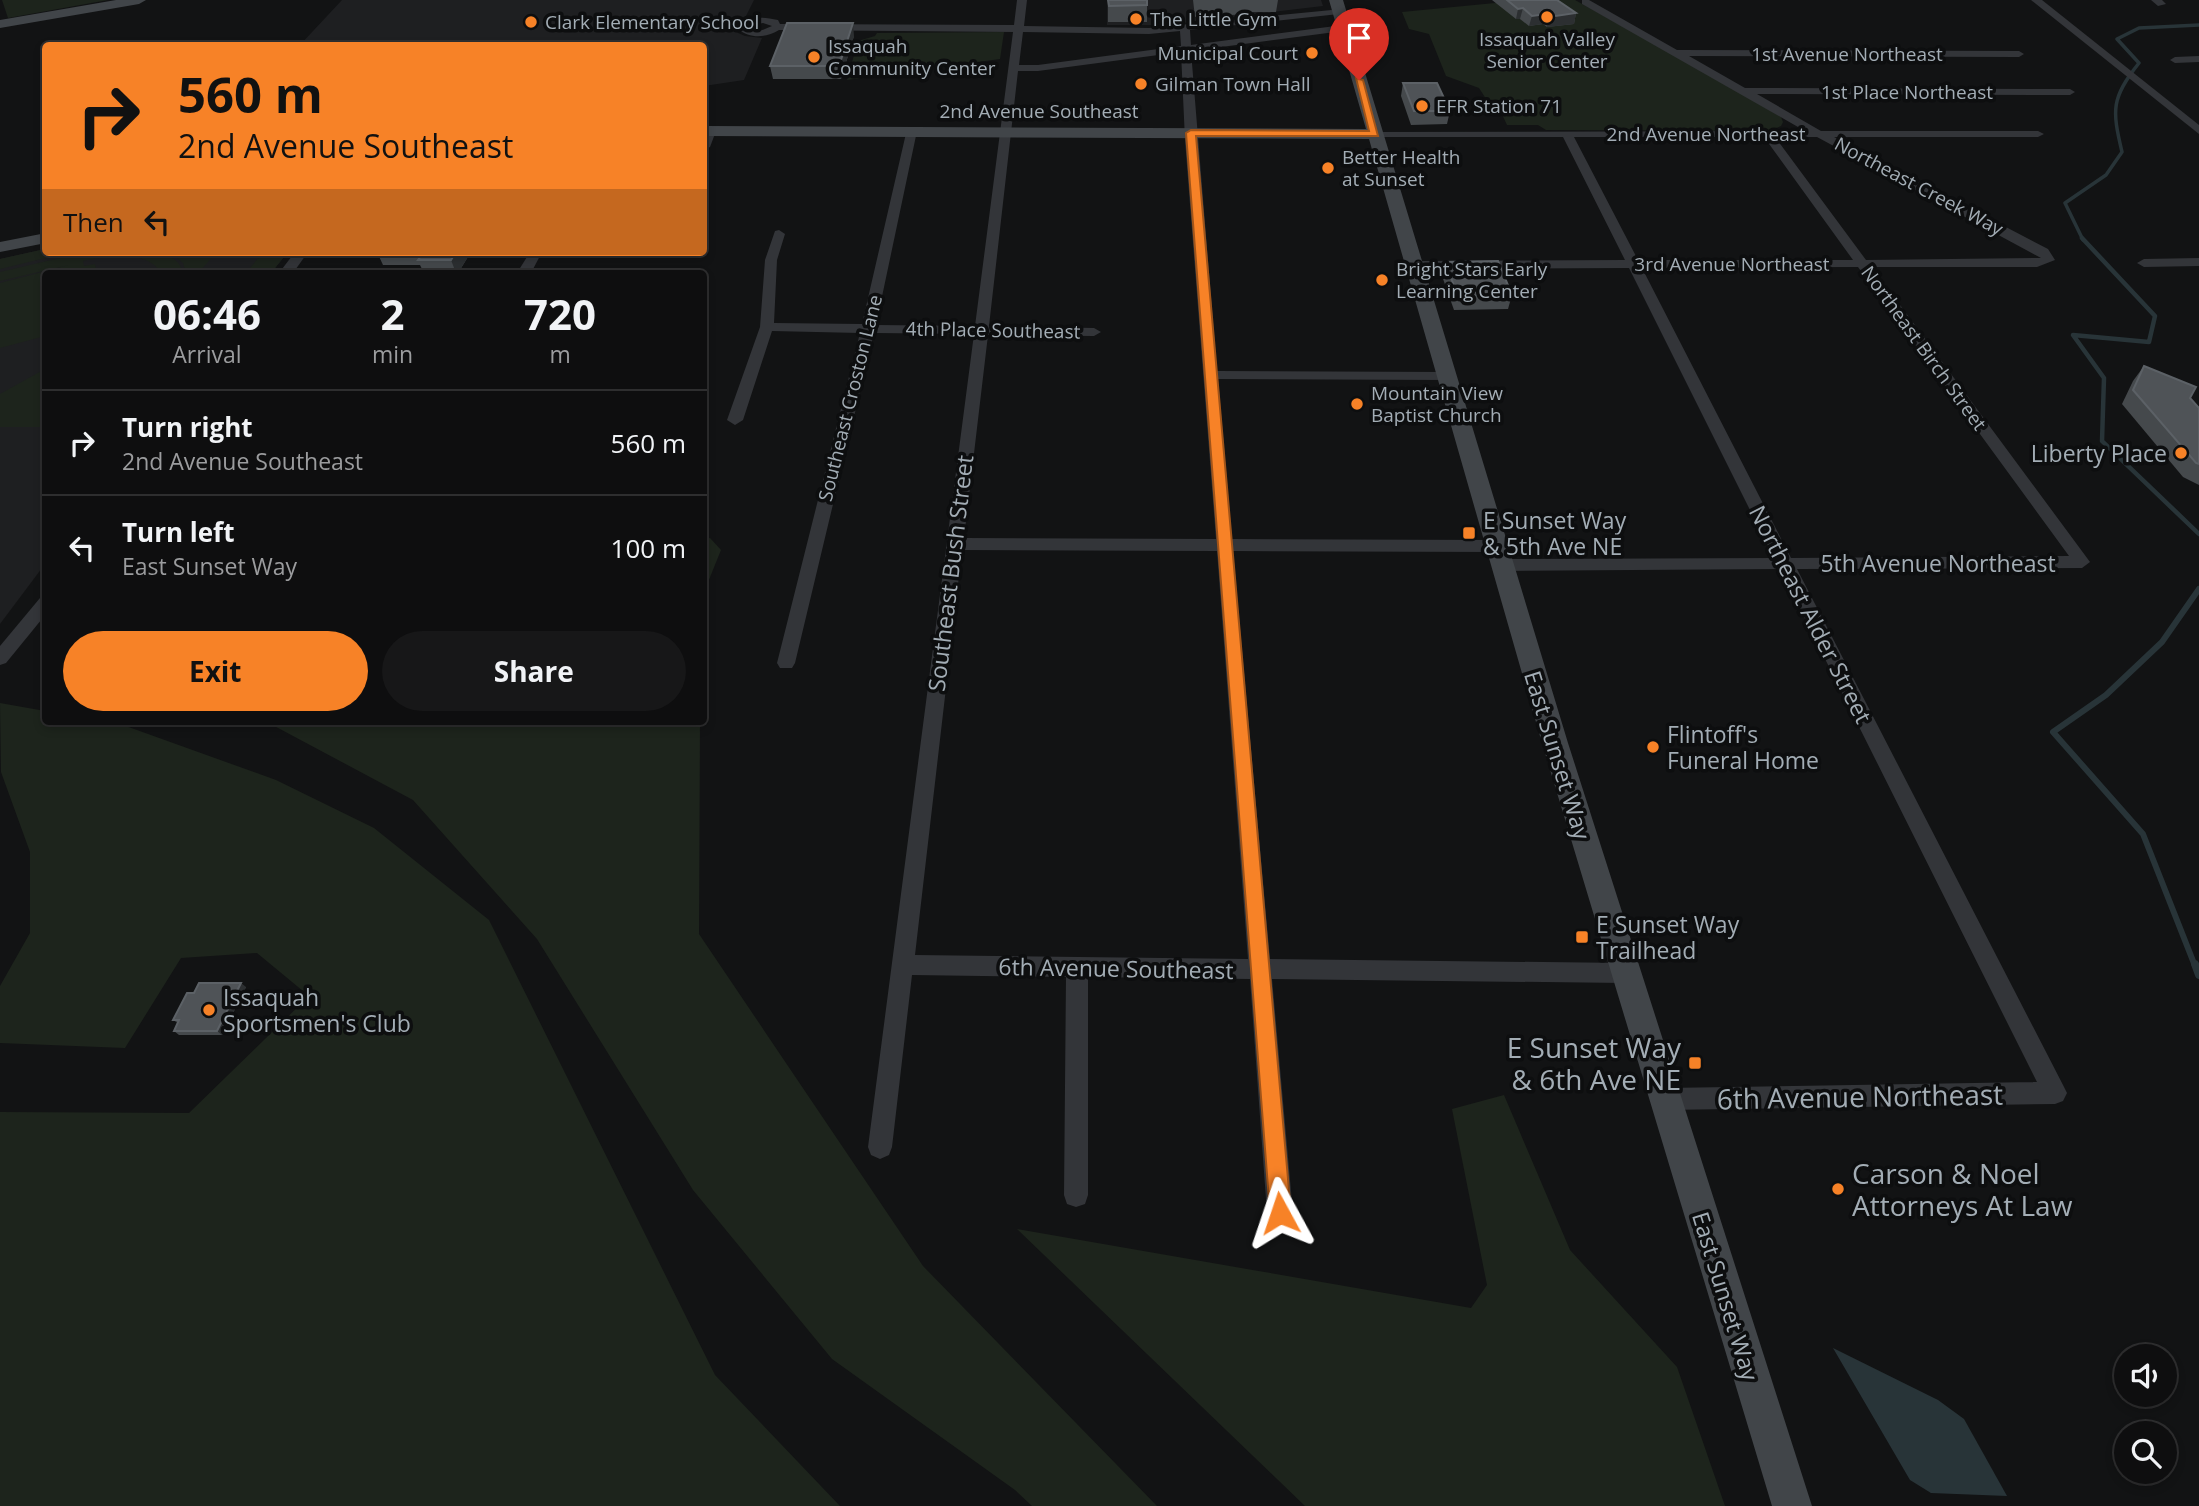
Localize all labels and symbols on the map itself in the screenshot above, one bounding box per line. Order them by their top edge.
place label: The Little Gym [1150,6,1277,32]
pin [1329,8,1389,80]
place label: Clark Elementary School [545,9,759,35]
marker: Issaquah Valley Senior Center [1539,9,1555,25]
marker: The Little Gym [1128,11,1144,27]
marker: Clark Elementary School [523,14,539,30]
place label: Issaquah Valley Senior Center [1479,26,1616,74]
place label: Issaquah Community Center [828,33,996,81]
place label: Municipal Court [1157,40,1298,66]
street label: 1st Avenue Northeast [1751,41,1943,67]
marker: Municipal Court [1304,45,1320,61]
marker: Issaquah Community Center [806,49,822,65]
place label: Gilman Town Hall [1155,71,1311,97]
marker: Gilman Town Hall [1133,76,1149,92]
street label: 1st Place Northeast [1821,79,1993,105]
place label: EFR Station 71 [1436,93,1562,119]
street label: 2nd Avenue Southeast [939,98,1139,124]
marker: EFR Station 71 [1414,98,1430,114]
street label: 2nd Avenue Northeast [1606,121,1806,147]
street label: Northeast Creek Way [1830,131,2008,242]
place label: Better Health at Sunset [1342,144,1460,192]
marker: Better Health at Sunset [1320,160,1336,176]
street label: 3rd Avenue Northeast [1634,251,1830,277]
place label: Bright Stars Early Learning Center [1396,256,1548,304]
street label: Northeast Birch Street [1855,260,1993,436]
marker: Bright Stars Early Learning Center [1374,272,1390,288]
street label: Southeast Croston Lane [812,292,888,504]
street label: 4th Place Southeast [905,315,1081,345]
place label: Mountain View Baptist Church [1371,380,1503,428]
marker: Mountain View Baptist Church [1349,396,1365,412]
place label: Liberty Place [2031,437,2167,469]
marker: Liberty Place [2173,445,2189,461]
street label: Southeast Bush Street [920,453,980,693]
street label: Northeast Alder Street [1742,500,1880,728]
place label: E Sunset Way & 5th Ave NE [1483,504,1627,562]
marker: E Sunset Way & 5th Ave NE [1461,525,1477,541]
street label: 5th Avenue Northeast [1820,547,2056,579]
street label: East Sunset Way [1517,667,1599,844]
place label: Flintoff's Funeral Home [1667,718,1819,776]
marker: Flintoff's Funeral Home [1645,739,1661,755]
place label: E Sunset Way Trailhead [1596,908,1740,966]
marker: E Sunset Way Trailhead [1574,929,1590,945]
street label: 6th Avenue Southeast [998,950,1234,986]
place label: Issaquah Sportsmen's Club [223,981,411,1039]
marker: Issaquah Sportsmen's Club [201,1002,217,1018]
place label: E Sunset Way & 6th Ave NE [1507,1028,1682,1098]
marker: E Sunset Way & 6th Ave NE [1687,1055,1703,1071]
street label: 6th Avenue Northeast [1717,1075,2003,1117]
place label: Carson & Noel Attorneys At Law [1852,1154,2073,1224]
position arrow [1243,1176,1317,1250]
marker: Carson & Noel Attorneys At Law [1830,1181,1846,1197]
street label: East Sunset Way [1685,1208,1767,1385]

